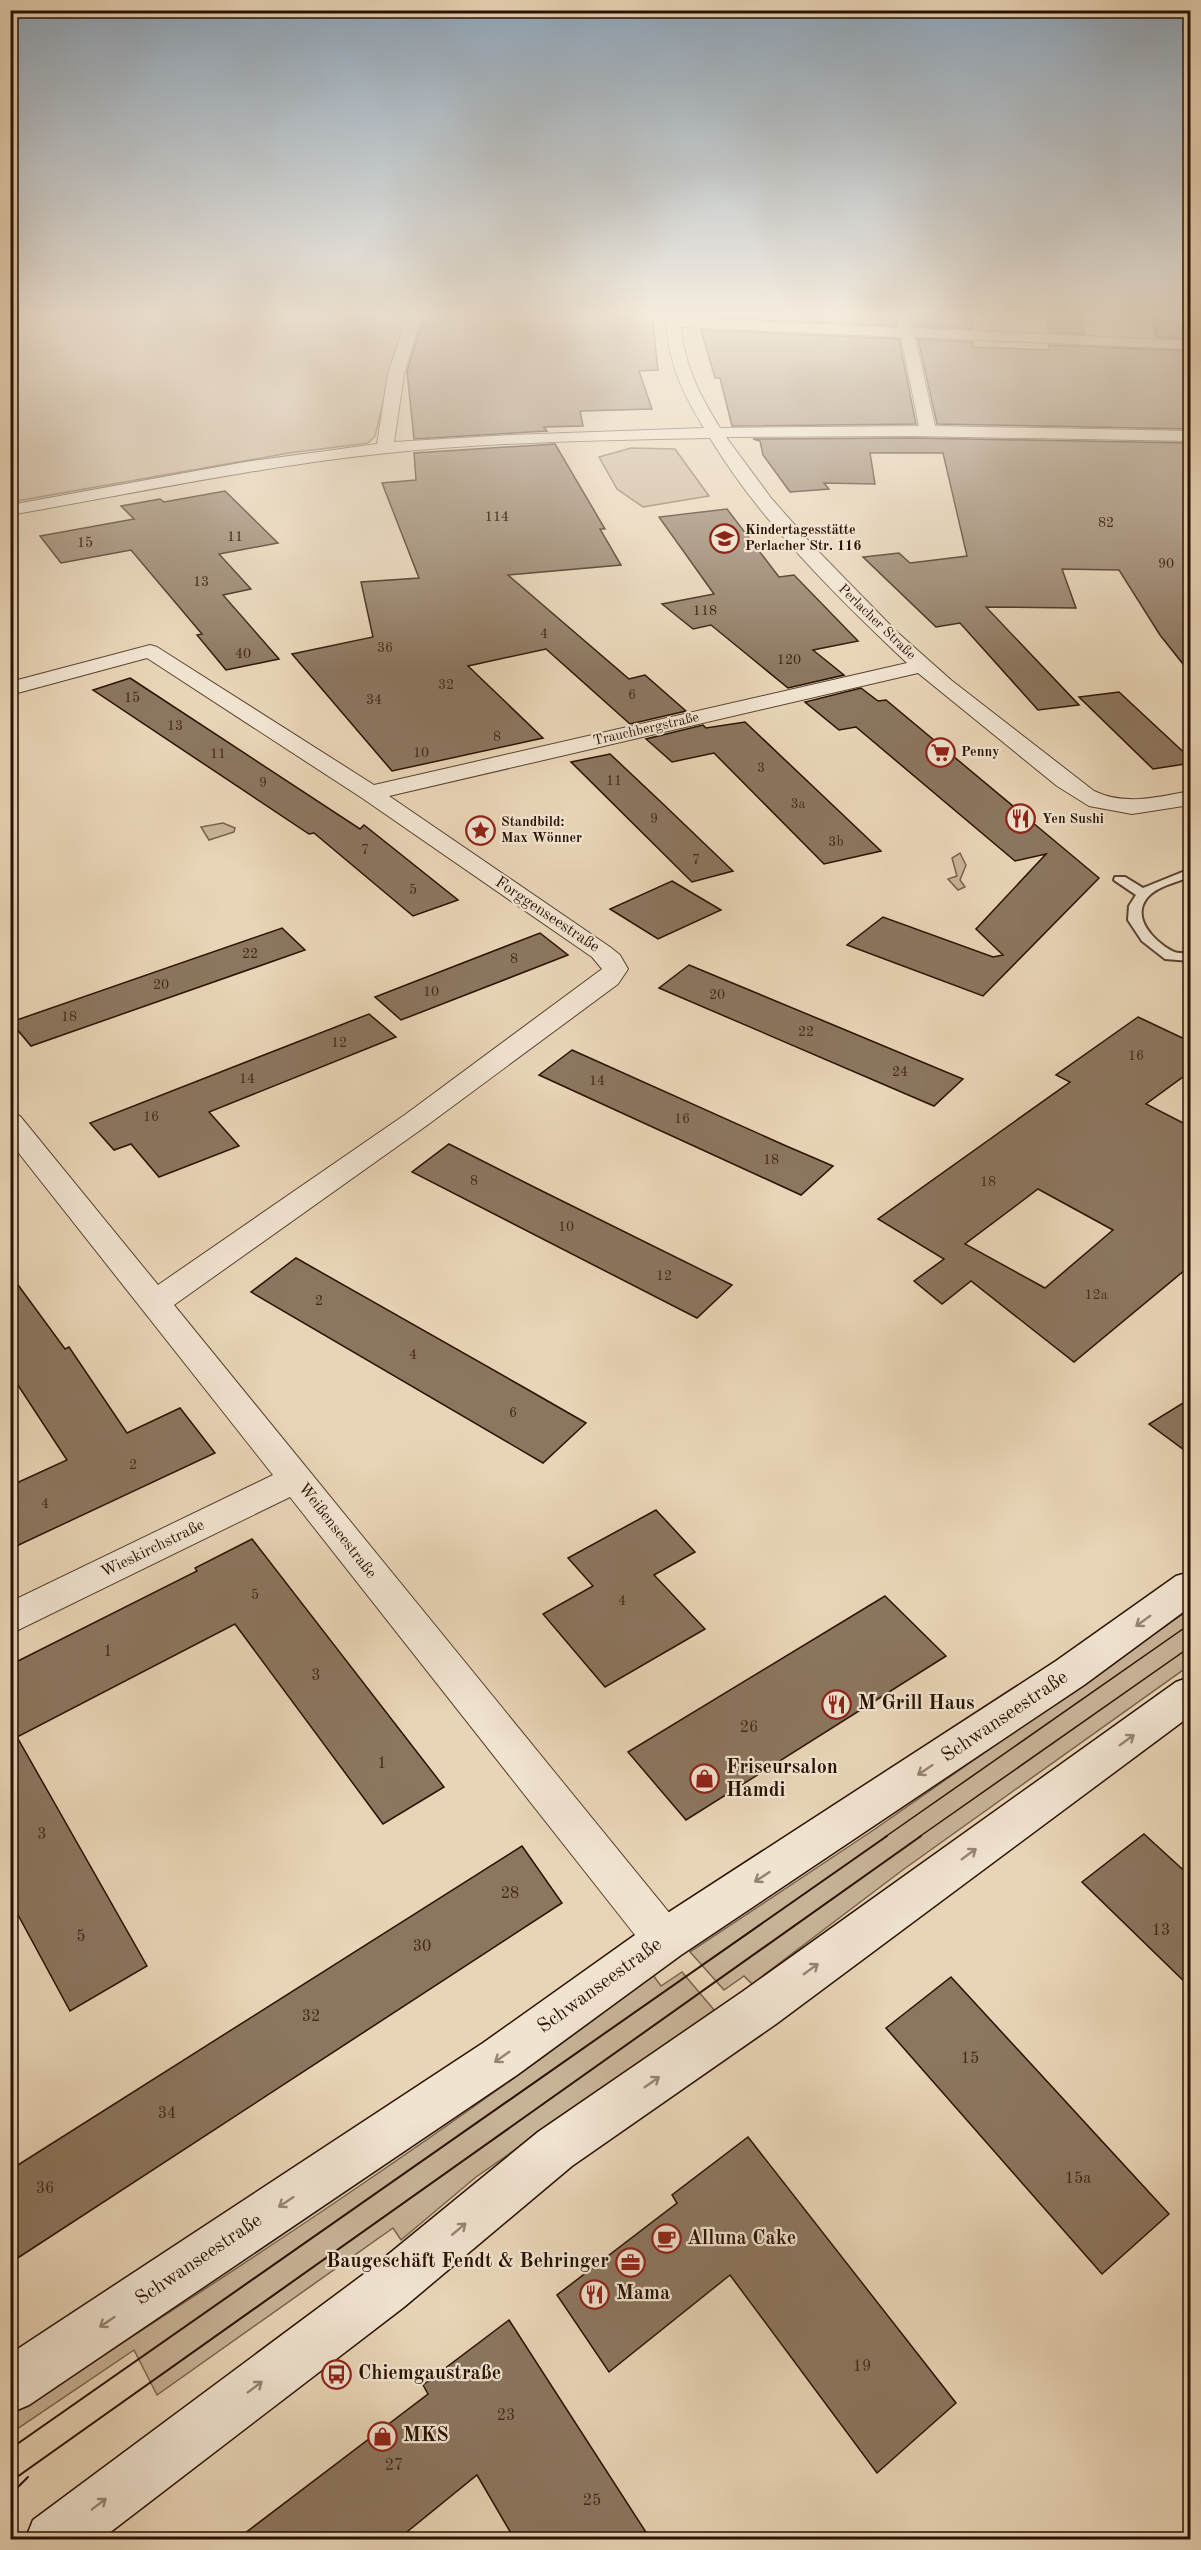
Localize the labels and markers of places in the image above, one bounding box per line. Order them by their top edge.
school or university icon: Kindertagesstätte Perlacher Str. 116 [708,522,740,554]
place label: Kindertagesstätte Perlacher Str. 116 [745,523,861,553]
supermarket icon: Penny [924,736,956,768]
place label: Penny [961,745,1000,759]
restaurant icon: Yen Sushi [1005,803,1037,835]
place label: Yen Sushi [1042,812,1104,826]
place icon: Standbild: Max Wönner [464,814,496,846]
place label: Standbild: Max Wönner [501,815,582,845]
restaurant icon: M Grill Haus [821,1688,853,1720]
place label: M Grill Haus [858,1694,975,1714]
place label: Friseursalon Hamdi [726,1758,838,1801]
shop icon: Friseursalon Hamdi [689,1763,721,1795]
cafe icon: Alluna Cake [650,2223,682,2255]
place label: Alluna Cake [687,2229,796,2249]
office icon: Baugeschäft Fendt & Behringer [614,2246,646,2278]
place label: Baugeschäft Fendt & Behringer [326,2252,609,2272]
restaurant icon: Mama [579,2278,611,2310]
place label: Mama [616,2284,670,2304]
bus stop icon: Chiemgaustraße [321,2358,353,2390]
place label: Chiemgaustraße [358,2364,501,2384]
shop icon: MKS [366,2420,398,2452]
place label: MKS [403,2426,449,2446]

